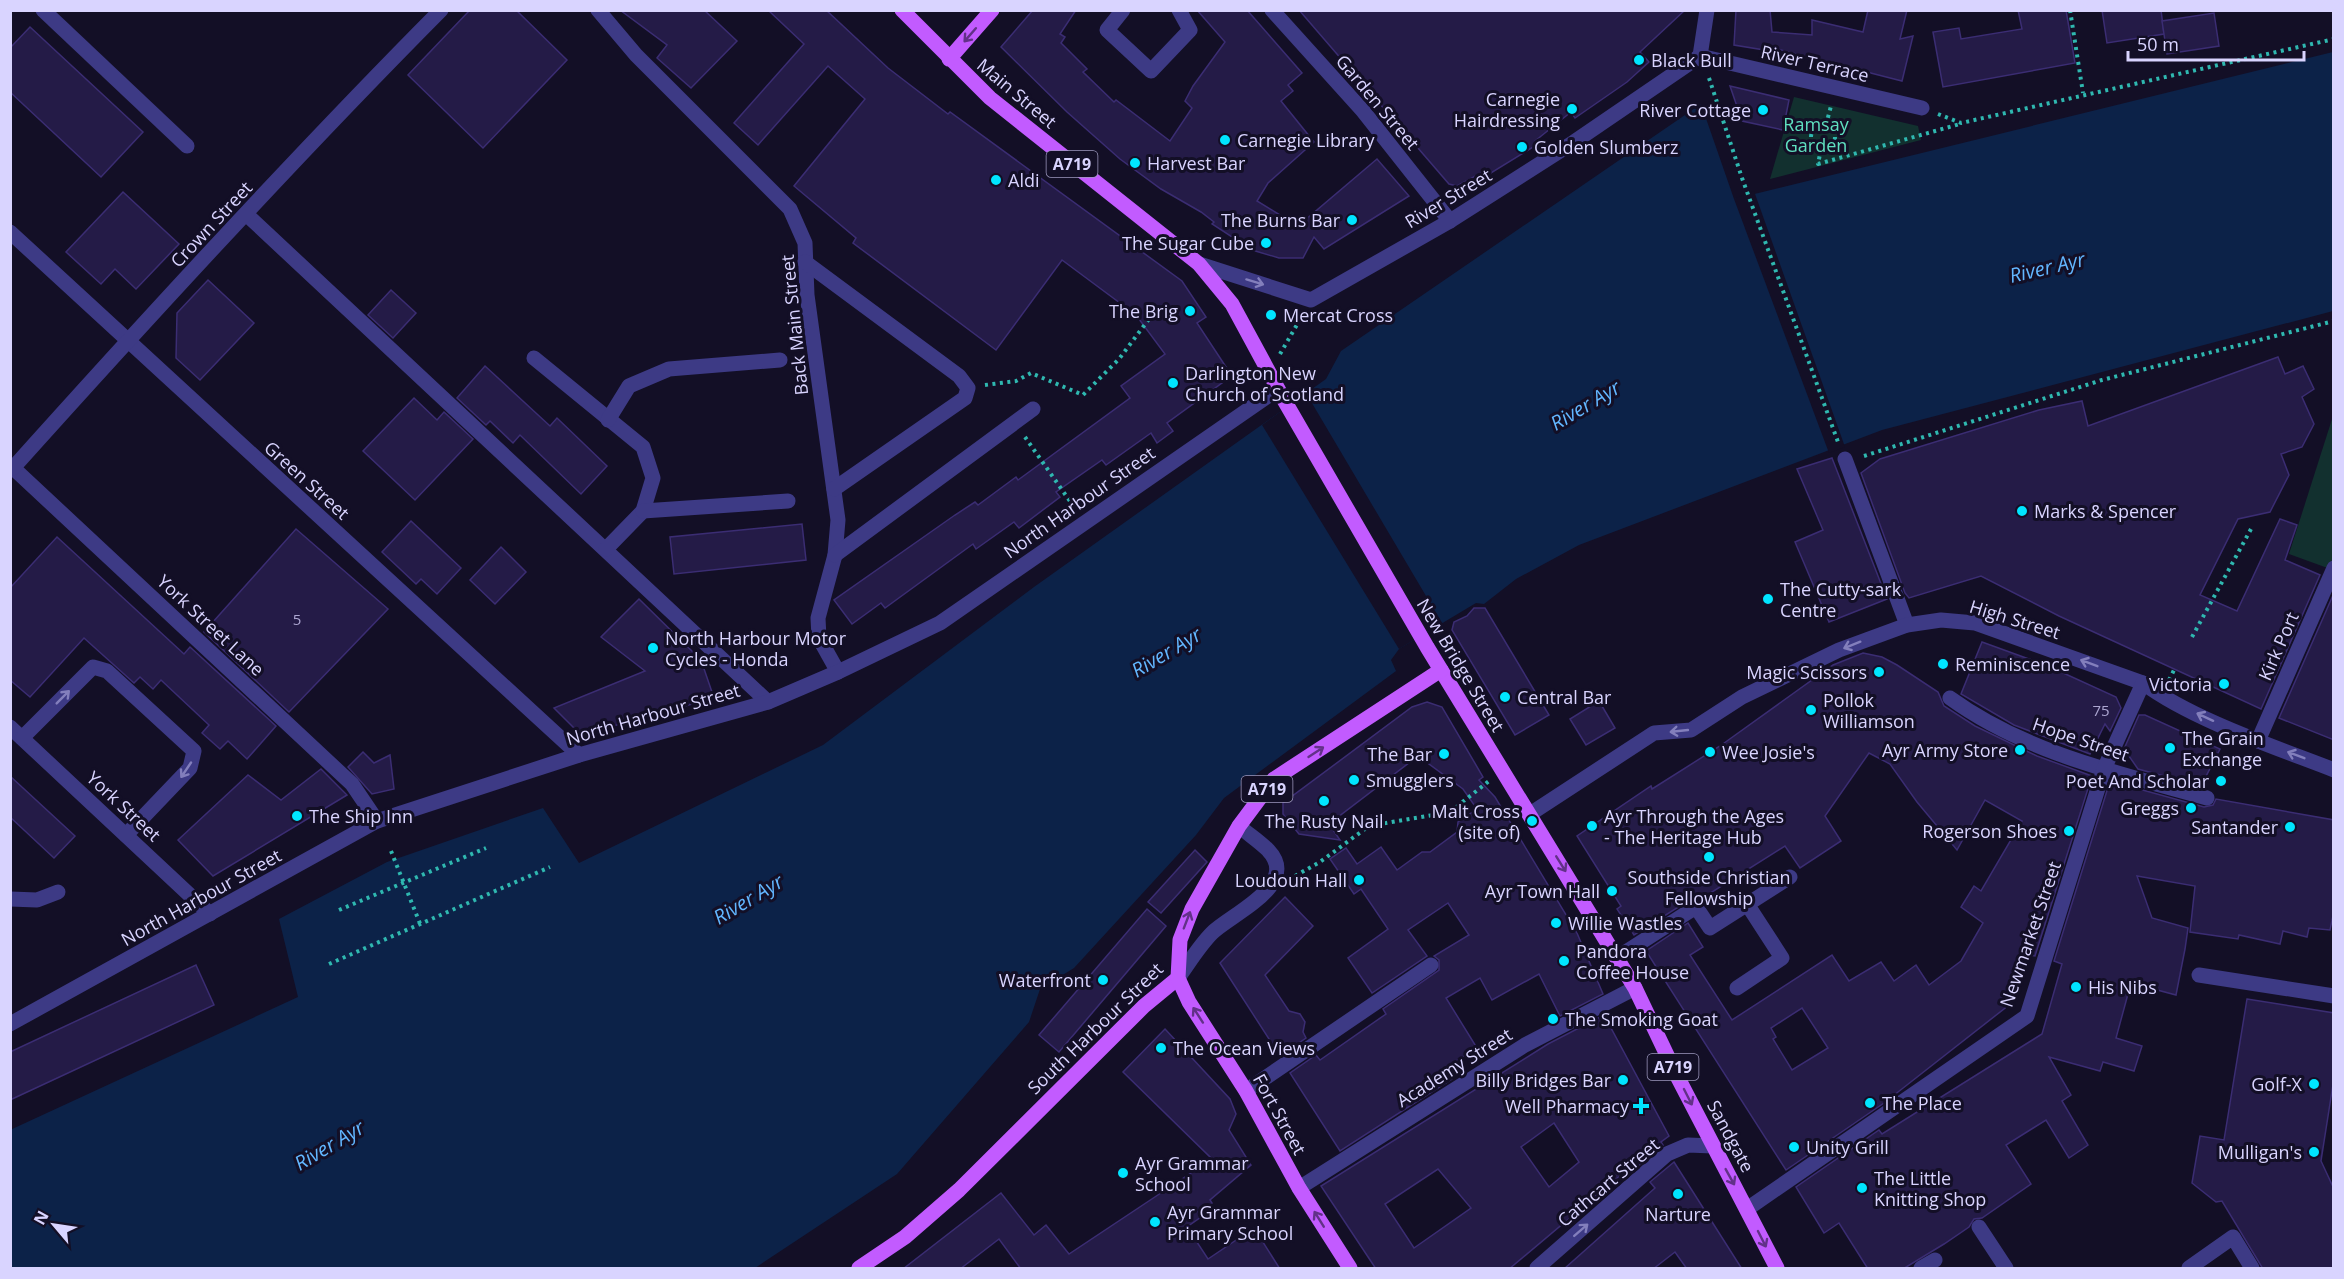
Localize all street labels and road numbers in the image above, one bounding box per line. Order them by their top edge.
street label: River Terrace [1759,39,1871,87]
street label: Garden Street [1331,49,1425,155]
street label: Main Street [972,53,1062,133]
road number: A719 [1046,151,1098,177]
street label: River Street [1400,163,1496,233]
street label: Crown Street [165,176,257,272]
street label: Back Main Street [775,254,813,396]
street label: Green Street [259,435,355,525]
street label: North Harbour Street [999,441,1159,563]
street label: York Street Lane [152,569,270,681]
street label: New Bridge Street [1412,594,1510,736]
street label: High Street [1967,594,2063,644]
street label: Kirk Port [2252,608,2304,684]
street label: North Harbour Street [563,678,743,750]
street label: Hope Street [2030,711,2132,767]
street label: York Street [82,766,166,846]
road number: A719 [1242,776,1292,802]
street label: North Harbour Street [117,843,285,951]
street label: Newmarket Street [1994,858,2066,1010]
street label: South Harbour Street [1022,957,1168,1099]
street label: Academy Street [1392,1022,1516,1112]
road number: A719 [1648,1054,1698,1080]
street label: Fort Street [1248,1069,1312,1159]
street label: Sandgate [1702,1096,1760,1176]
street label: Cathcart Street [1552,1132,1664,1232]

